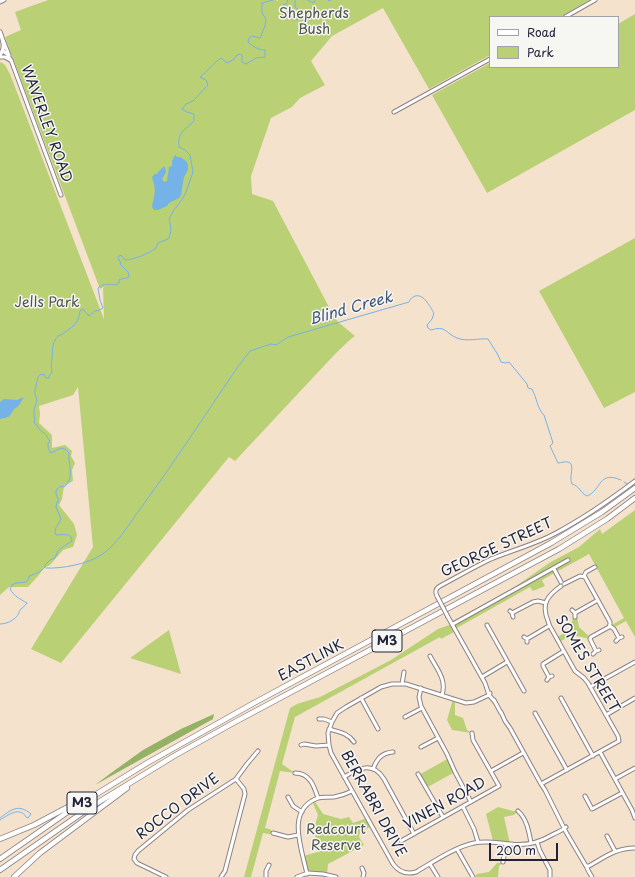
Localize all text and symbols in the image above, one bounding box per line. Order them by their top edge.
park label: Shepherds Bush [279,6,349,38]
legend [489,16,619,68]
text: Road [527,23,556,41]
text: Park [527,43,554,61]
street label: WAVERLEY ROAD [17,63,75,185]
water label: Blind Creek [307,288,395,330]
park label: Jells Park [14,295,80,311]
street label: GEORGE STREET [439,515,555,581]
street label: SOMES STREET [551,613,623,715]
road number: M3 [372,630,402,652]
street label: EASTLINK [275,637,347,685]
street label: BERRABRI DRIVE [337,748,409,860]
street label: ROCCO DRIVE [133,770,223,844]
street label: VINEN ROAD [401,774,489,834]
road number: M3 [67,792,97,814]
park label: Redcourt Reserve [306,822,366,854]
scale bar [491,835,560,861]
text: 200 m [496,841,536,859]

